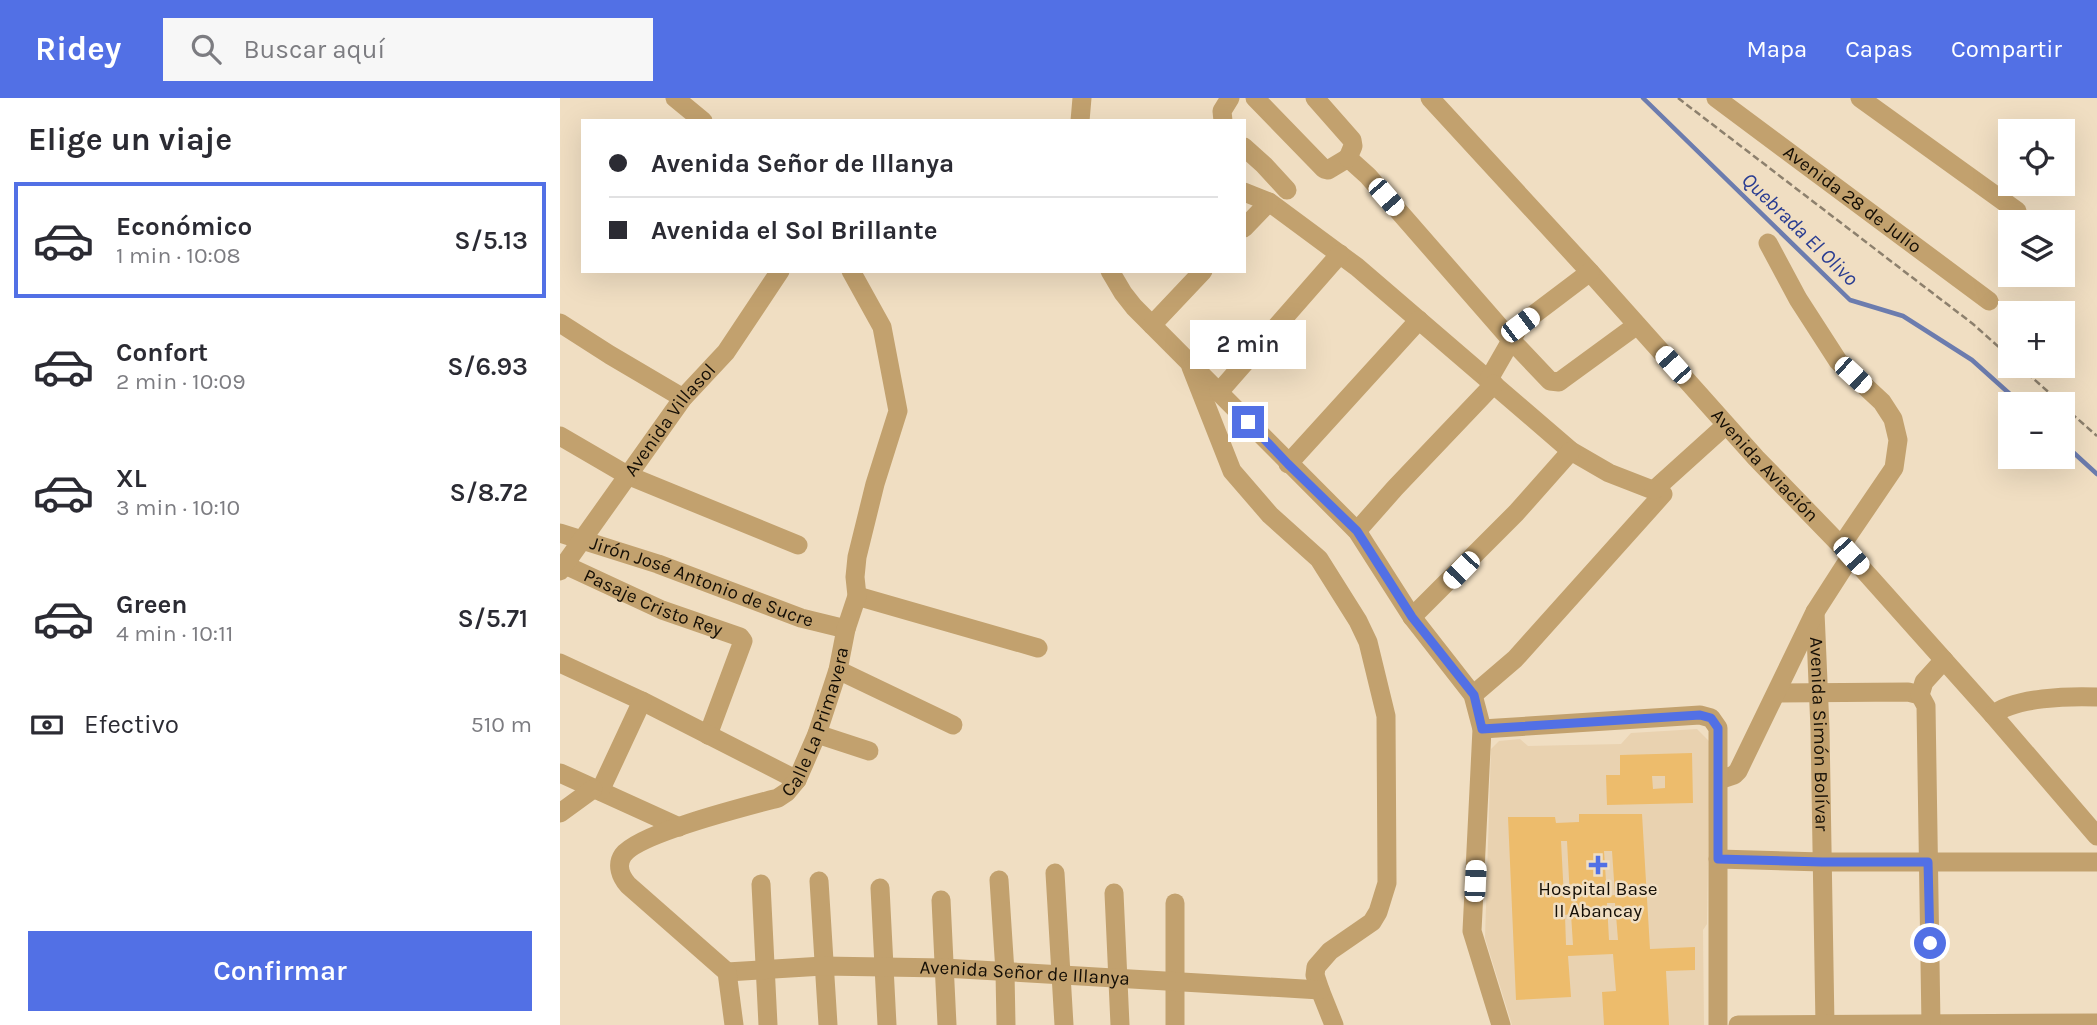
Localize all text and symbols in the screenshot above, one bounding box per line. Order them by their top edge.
search box [163,18,653,81]
text: Ridey [35,30,121,68]
icon: search [187,30,225,68]
text: Buscar aquí [243,34,385,65]
text: Mapa [1746,35,1807,63]
text: Capas [1845,35,1913,63]
text: Compartir [1951,35,2062,63]
map controls [1998,119,2075,469]
button: locate [1998,119,2075,196]
text: Elige un viaje [28,121,232,158]
street label: Avenida 28 de Julio [1779,141,1926,258]
text: Avenida Señor de Illanya [651,148,954,179]
water label: Quebrada El Olivo [1737,168,1864,291]
car [1365,174,1408,220]
icon: car [32,209,95,272]
button: layers [1998,210,2075,287]
text: Económico [116,211,252,242]
text: Avenida el Sol Brillante [651,215,937,246]
text: S/5.13 [454,225,528,256]
text: 1 min · 10:08 [116,242,241,269]
button: + [1998,301,2075,378]
car [1497,304,1544,346]
callout: 2 min [1190,320,1306,370]
text: 2 min [1217,331,1279,358]
icon: car [32,335,95,398]
text: Confort [116,337,208,368]
car [1652,342,1695,388]
text: S/6.93 [447,351,528,382]
car [1831,353,1876,397]
street label: Avenida Villasol [620,359,720,481]
text: 2 min · 10:09 [116,368,246,395]
button: − [1998,392,2075,469]
street label: Avenida Aviación [1706,404,1823,526]
route end [1232,406,1264,438]
icon: car [32,461,95,524]
text: XL [116,463,147,494]
text: S/8.72 [449,477,528,508]
text: 3 min · 10:10 [116,494,240,521]
street label: Jirón José Antonio de Sucre [587,532,816,632]
car [1830,533,1873,579]
car [1439,548,1484,592]
street label: Pasaje Cristo Rey [580,564,725,641]
icon: car [32,587,95,650]
text: Green [116,589,188,620]
text: S/5.71 [458,603,528,634]
text: 4 min · 10:11 [116,620,233,647]
street label: Avenida Simón Bolívar [1805,636,1833,832]
street label: Calle La Primavera [777,645,853,801]
icon: cash [28,706,66,744]
text: Efectivo [84,709,179,740]
text: 510 m [471,711,532,738]
marker: Hospital Base II Abancay [1588,855,1608,875]
car [1464,859,1487,903]
place label: Hospital Base II Abancay [1538,878,1658,922]
route start [1914,927,1946,959]
button: Confirmar [28,931,532,1011]
street label: Avenida Señor de Illanya [919,957,1130,990]

